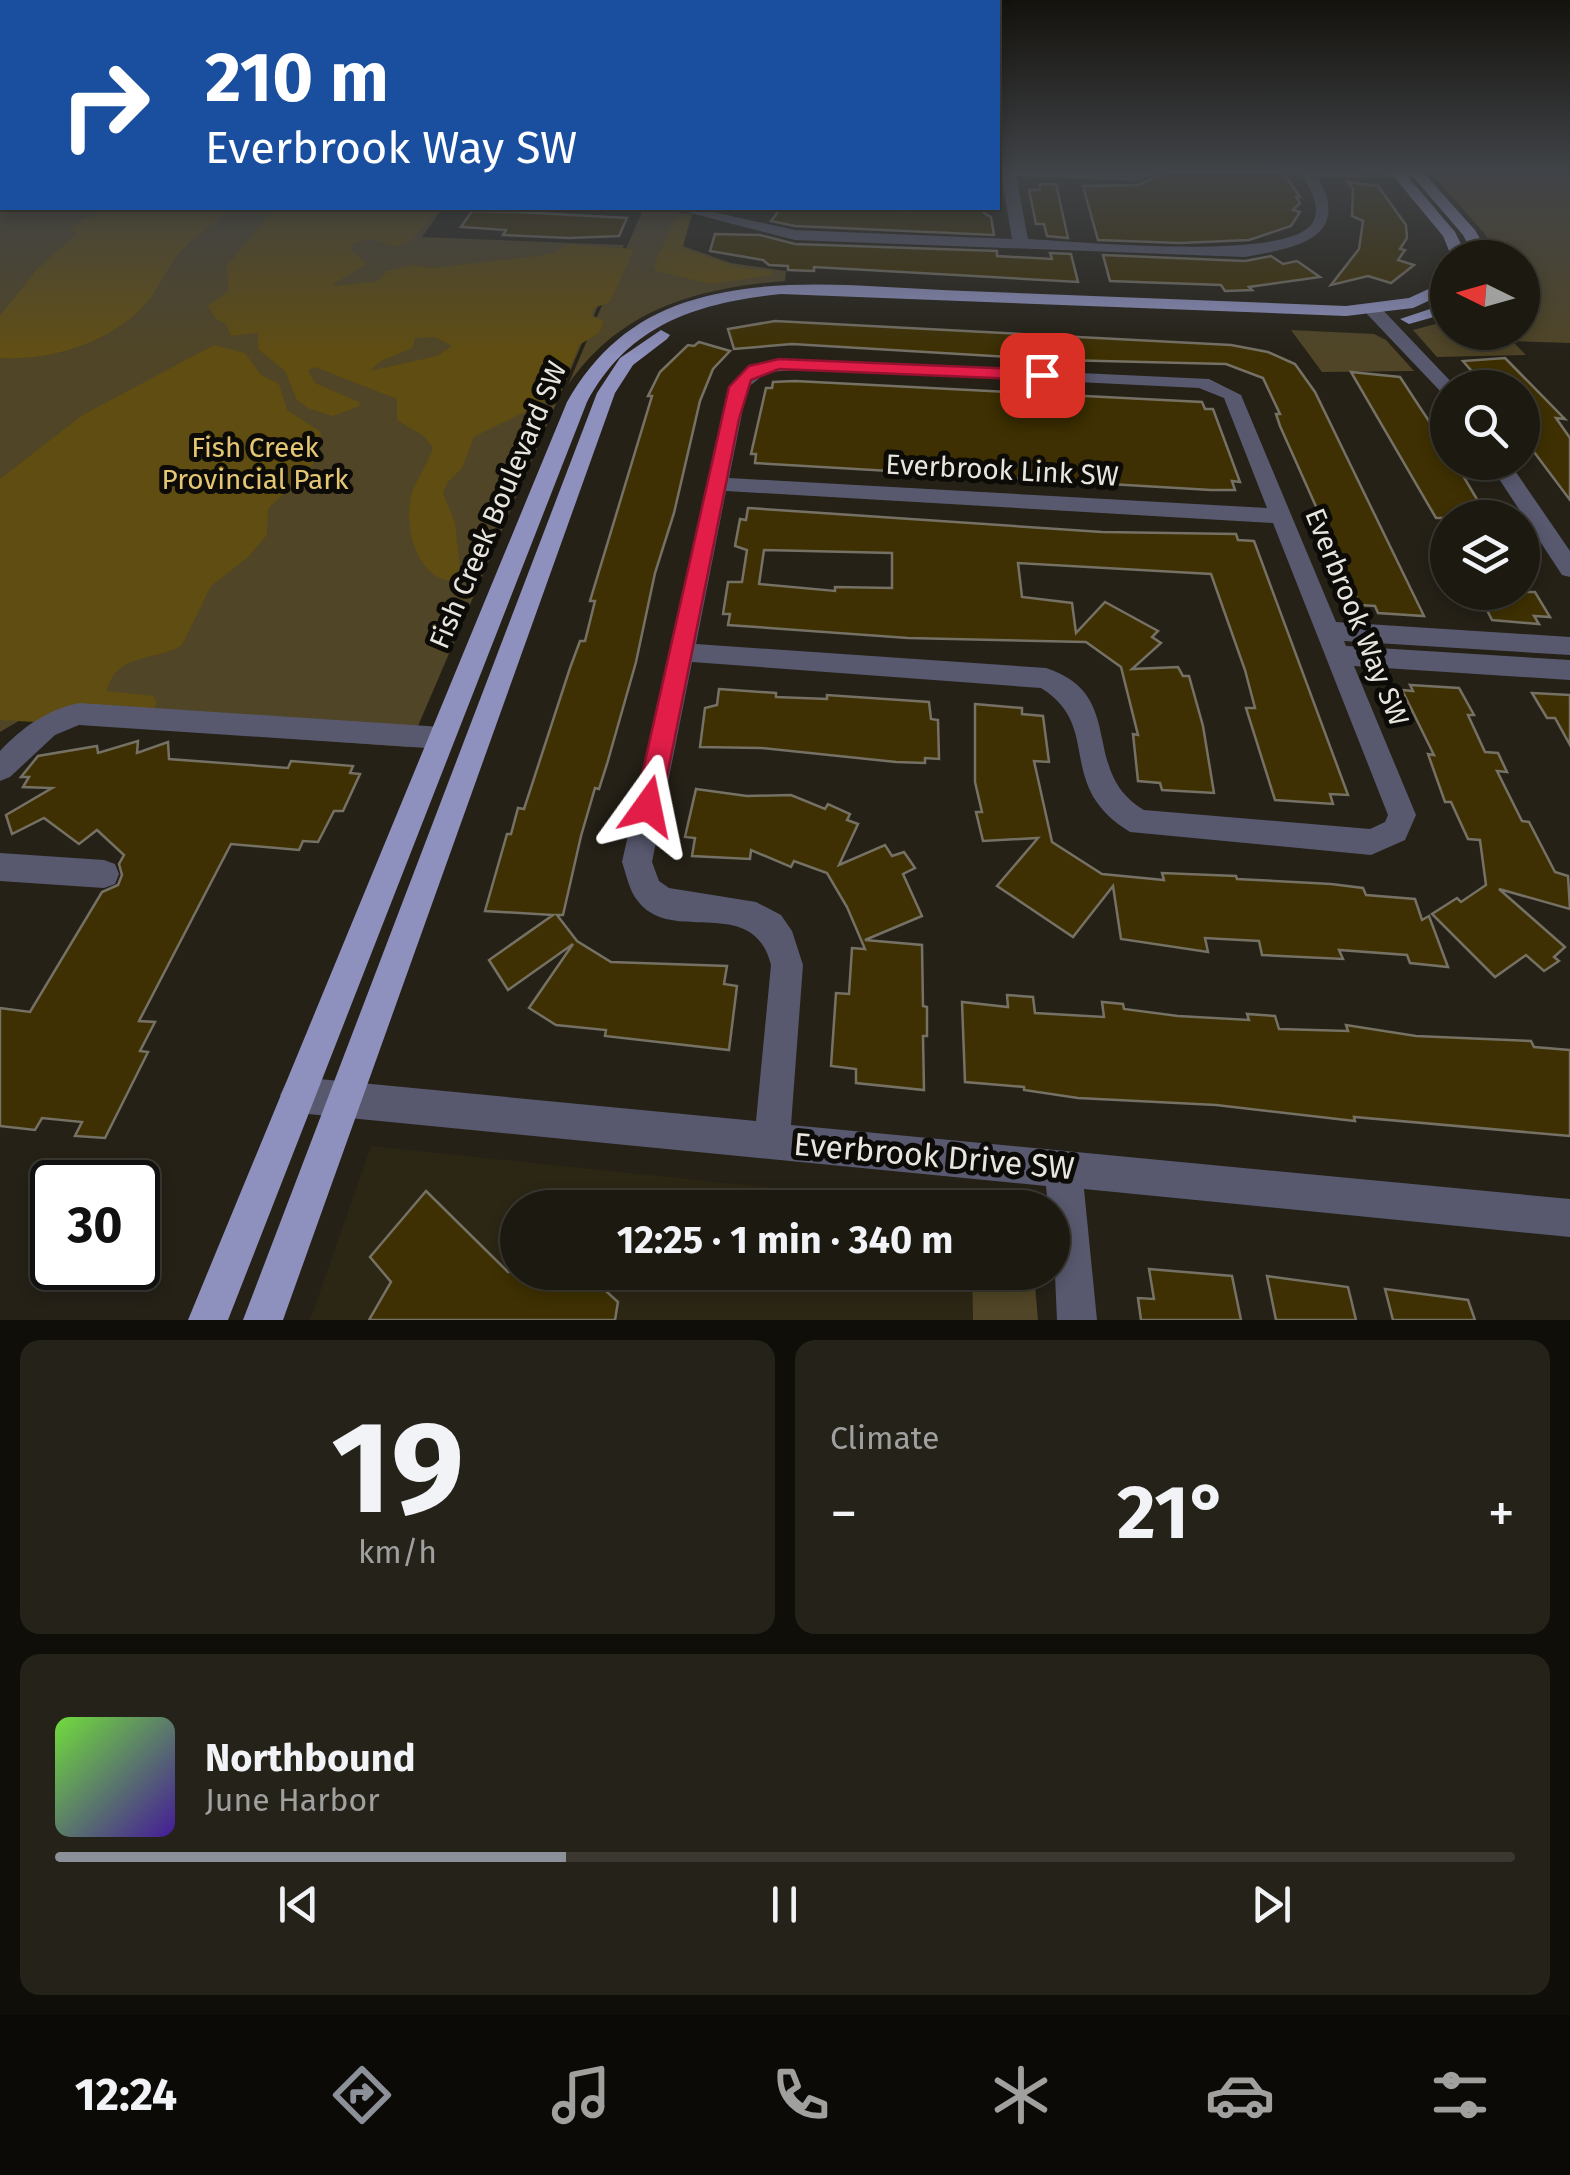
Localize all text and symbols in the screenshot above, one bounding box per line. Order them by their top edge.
text: 210 m [205,36,389,120]
icon: right [40,40,170,170]
text: Everbrook Way SW [205,121,577,175]
north arrow [1430,240,1540,350]
map controls [1430,240,1540,610]
pin [1000,333,1085,418]
icon: arrive [1015,348,1070,403]
street label: Fish Creek Boulevard SW [422,356,574,654]
button: search [1430,370,1540,480]
park label: Fish Creek Provincial Park [162,431,349,496]
street label: Everbrook Link SW [885,447,1119,493]
button: layers [1430,500,1540,610]
street label: Everbrook Way SW [1298,503,1416,731]
position arrow [596,754,700,858]
street label: Everbrook Drive SW [792,1125,1076,1187]
speed limit sign: 30 [30,1160,160,1290]
text: 12:25 · 1 min · 340 m [617,1217,953,1263]
text: 19 [331,1390,464,1546]
text: Climate [830,1419,939,1457]
text: 21° [1117,1468,1228,1558]
text: − [830,1481,858,1547]
text: + [1488,1481,1515,1547]
text: km/h [358,1533,437,1571]
text: Northbound [205,1735,416,1781]
text: June Harbor [205,1781,380,1819]
icon: previous [271,1877,326,1932]
icon: pause [757,1877,812,1932]
icon: next [1244,1877,1299,1932]
icon: directions [327,2060,397,2130]
icon: music [546,2060,616,2130]
icon: phone [766,2060,836,2130]
icon: climate [986,2060,1056,2130]
icon: car [1205,2060,1275,2130]
icon: filters [1425,2060,1495,2130]
text: 12:24 [75,2068,177,2122]

